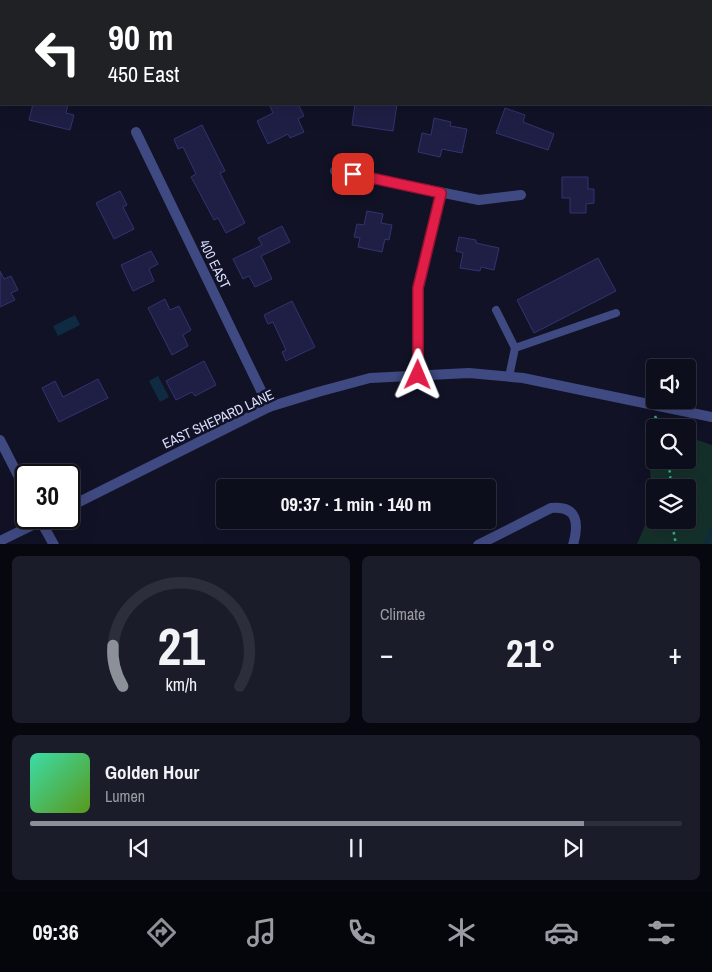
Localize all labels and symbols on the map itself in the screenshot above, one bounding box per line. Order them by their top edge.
pin [332,153,374,195]
street label: 400 EAST [195,237,235,291]
position arrow [391,348,443,400]
street label: EAST SHEPARD LANE [159,385,277,453]
speed limit sign: 30 [15,464,80,529]

